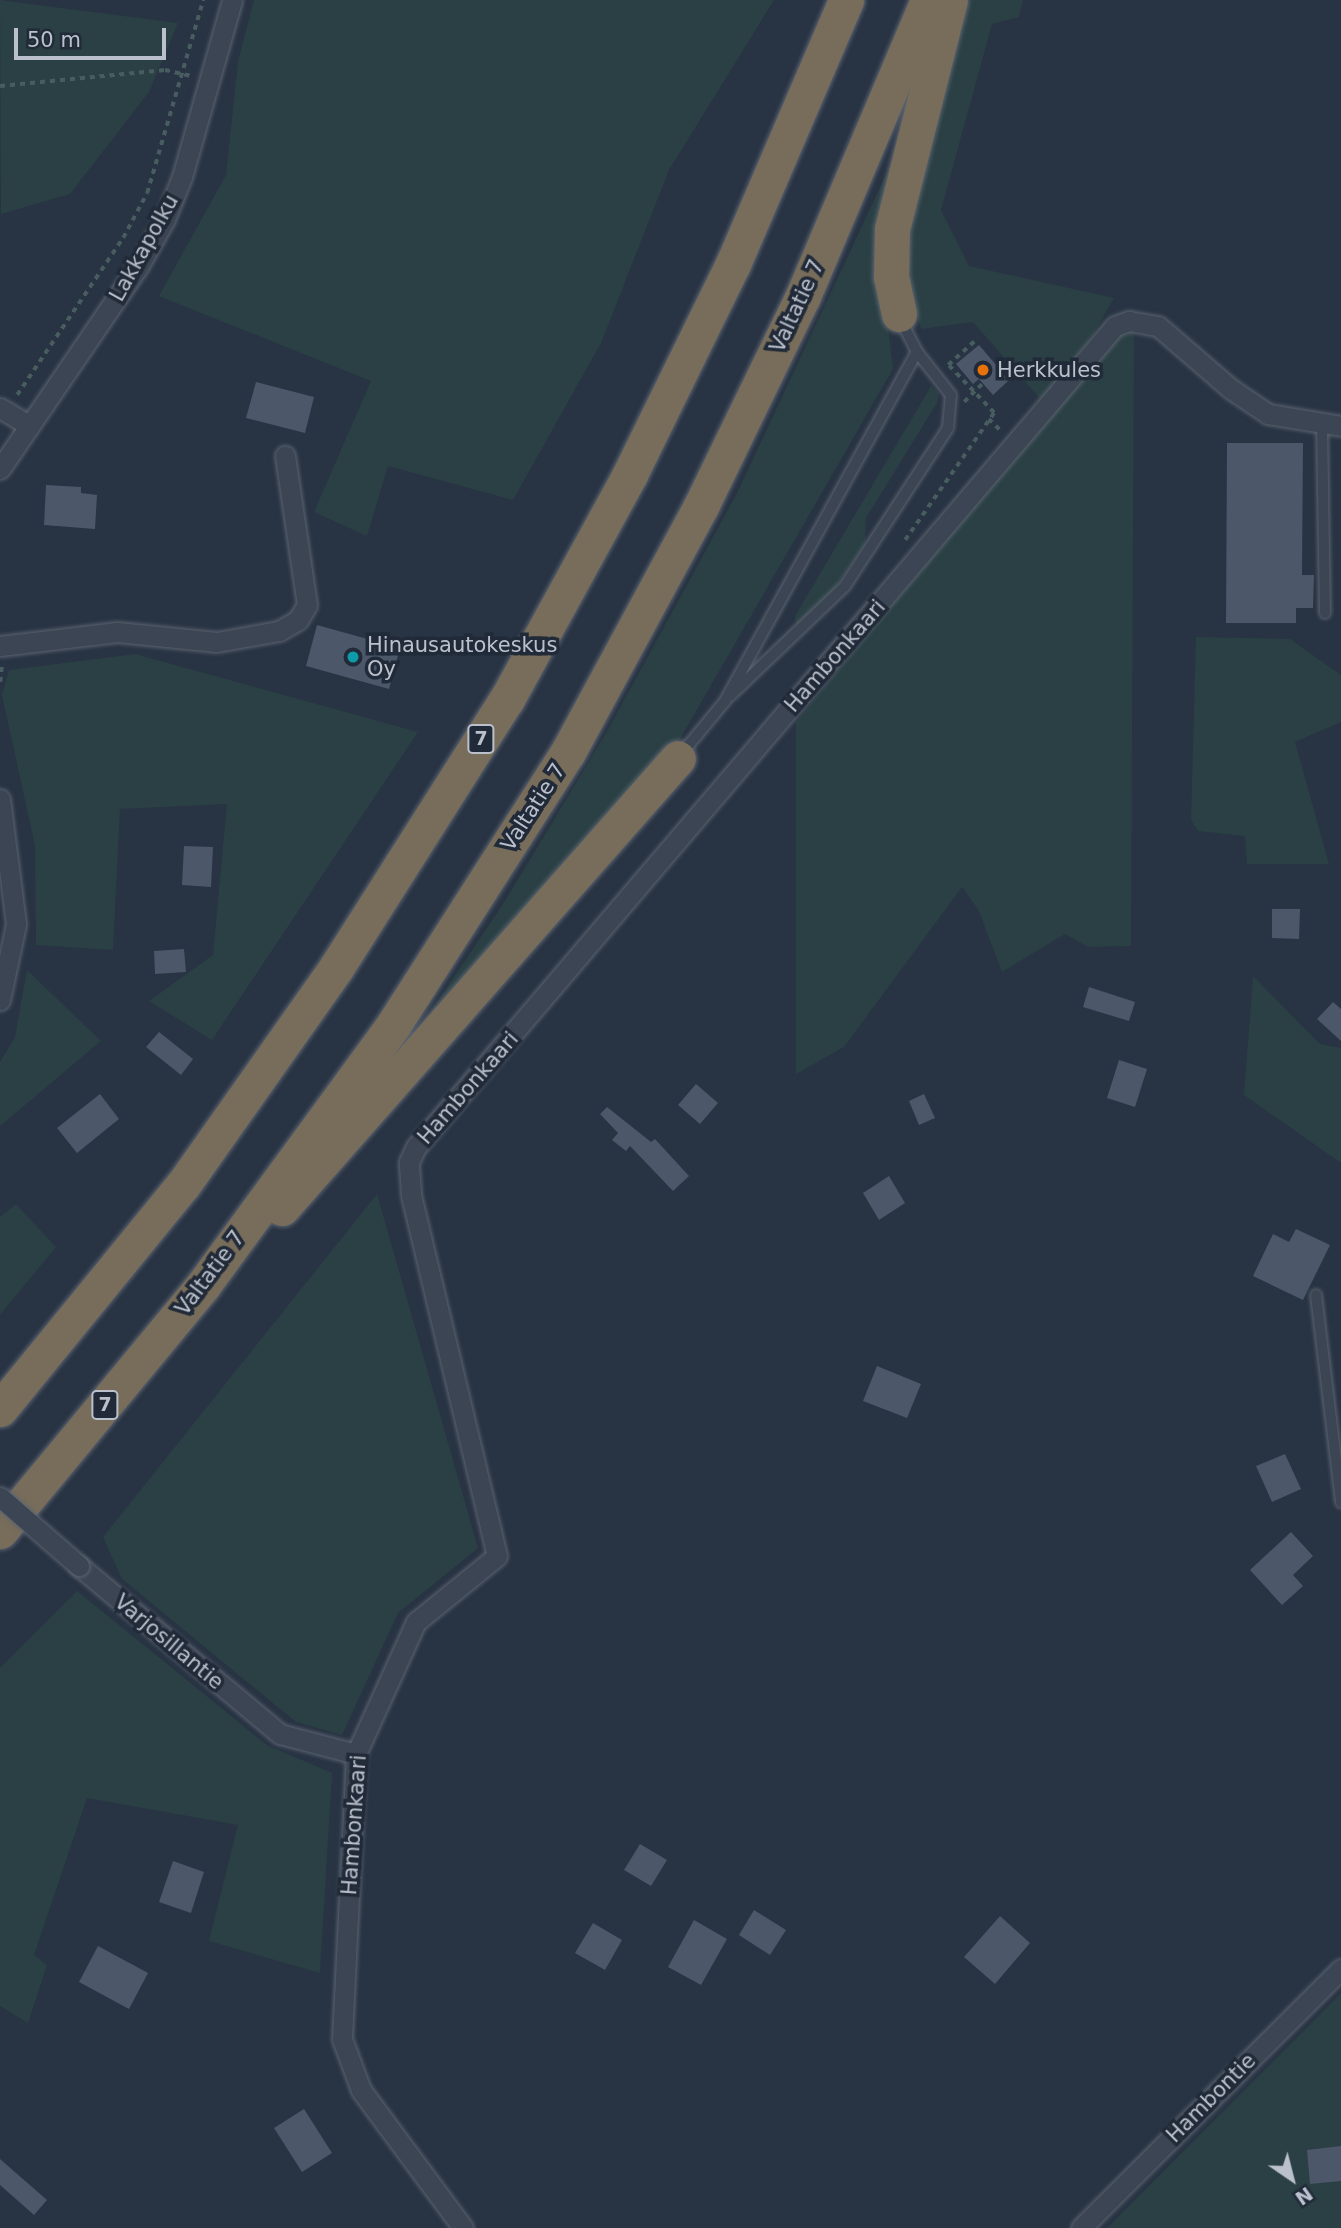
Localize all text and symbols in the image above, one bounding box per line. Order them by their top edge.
scale bar [18,14,170,58]
text: 50 m [27,28,81,52]
street label: Lakkapolku [104,190,184,306]
street label: Valtatie 7 [765,256,829,356]
place label: Herkkules [997,357,1101,383]
marker: Herkkules [975,362,991,378]
street label: Hambonkaari [779,595,891,717]
place label: Hinausautokeskus Oy [367,632,557,682]
marker: Hinausautokeskus Oy [345,649,361,665]
road number: 7 [467,724,495,754]
street label: Valtatie 7 [495,758,571,856]
street label: Hambonkaari [412,1027,524,1149]
street label: Valtatie 7 [170,1226,250,1320]
road number: 7 [91,1390,119,1420]
street label: Varjosillantie [109,1589,229,1695]
street label: Hambonkaari [337,1754,371,1896]
street label: Hambontie [1161,2048,1261,2148]
north arrow [1257,2144,1327,2214]
text: N [1291,2183,1317,2210]

